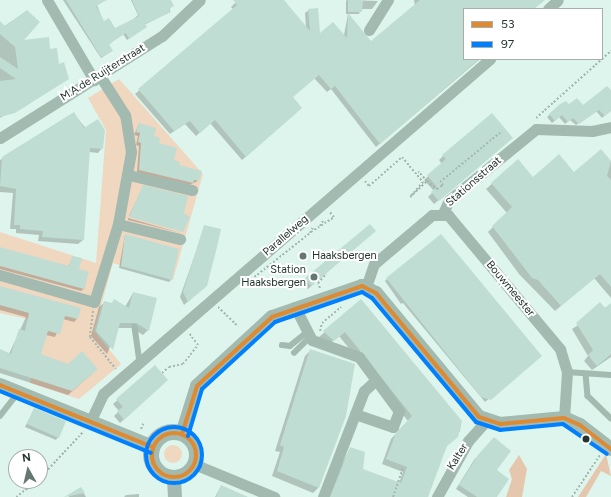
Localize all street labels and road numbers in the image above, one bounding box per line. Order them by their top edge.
street label: M.A.de Ruijterstraat [58,42,148,104]
street label: Stationsstraat [444,154,504,210]
street label: Parallelweg [261,213,311,259]
street label: Bouwmeester [483,259,537,319]
street label: Kalter [445,441,471,473]

